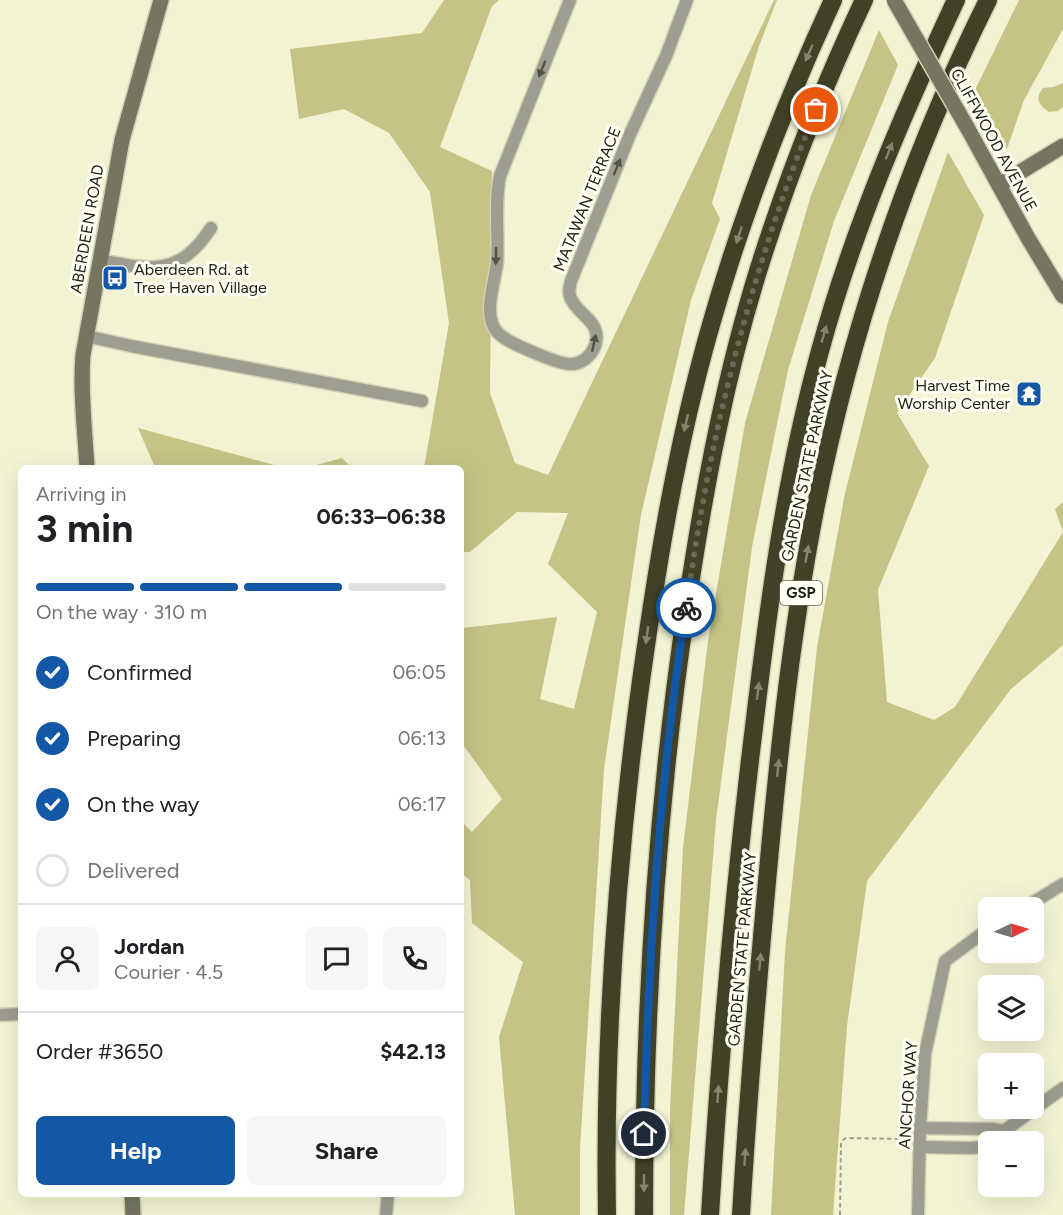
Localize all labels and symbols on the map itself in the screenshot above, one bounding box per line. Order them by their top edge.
one-way arrow [804,45,813,62]
one-way arrow [537,60,546,78]
street label: CLIFFWOOD AVENUE [947,65,1041,215]
pin [790,84,841,135]
street label: MATAWAN TERRACE [549,124,625,274]
one-way arrow [884,141,894,159]
one-way arrow [612,157,622,175]
street label: ABERDEEN ROAD [66,163,108,295]
one-way arrow [733,226,743,244]
one-way arrow [492,246,501,265]
place label: Aberdeen Rd. at Tree Haven Village [134,260,267,297]
bus stop icon: Aberdeen Rd. at Tree Haven Village [100,263,130,293]
one-way arrow [820,325,830,343]
one-way arrow [590,333,599,352]
street label: GARDEN STATE PARKWAY [777,368,837,563]
place label: Harvest Time Worship Center [898,376,1011,413]
temple icon: Harvest Time Worship Center [1014,379,1044,409]
one-way arrow [681,414,691,432]
one-way arrow [803,544,812,563]
courier [656,578,716,638]
road number: GSP [780,581,822,605]
one-way arrow [643,626,652,645]
one-way arrow [754,681,763,700]
one-way arrow [773,759,783,778]
street label: GARDEN STATE PARKWAY [724,851,760,1047]
north arrow [978,897,1044,963]
one-way arrow [755,953,765,972]
street label: ANCHOR WAY [895,1040,921,1150]
one-way arrow [714,1084,723,1103]
pin [618,1108,669,1159]
one-way arrow [740,1147,749,1166]
one-way arrow [639,1174,649,1193]

